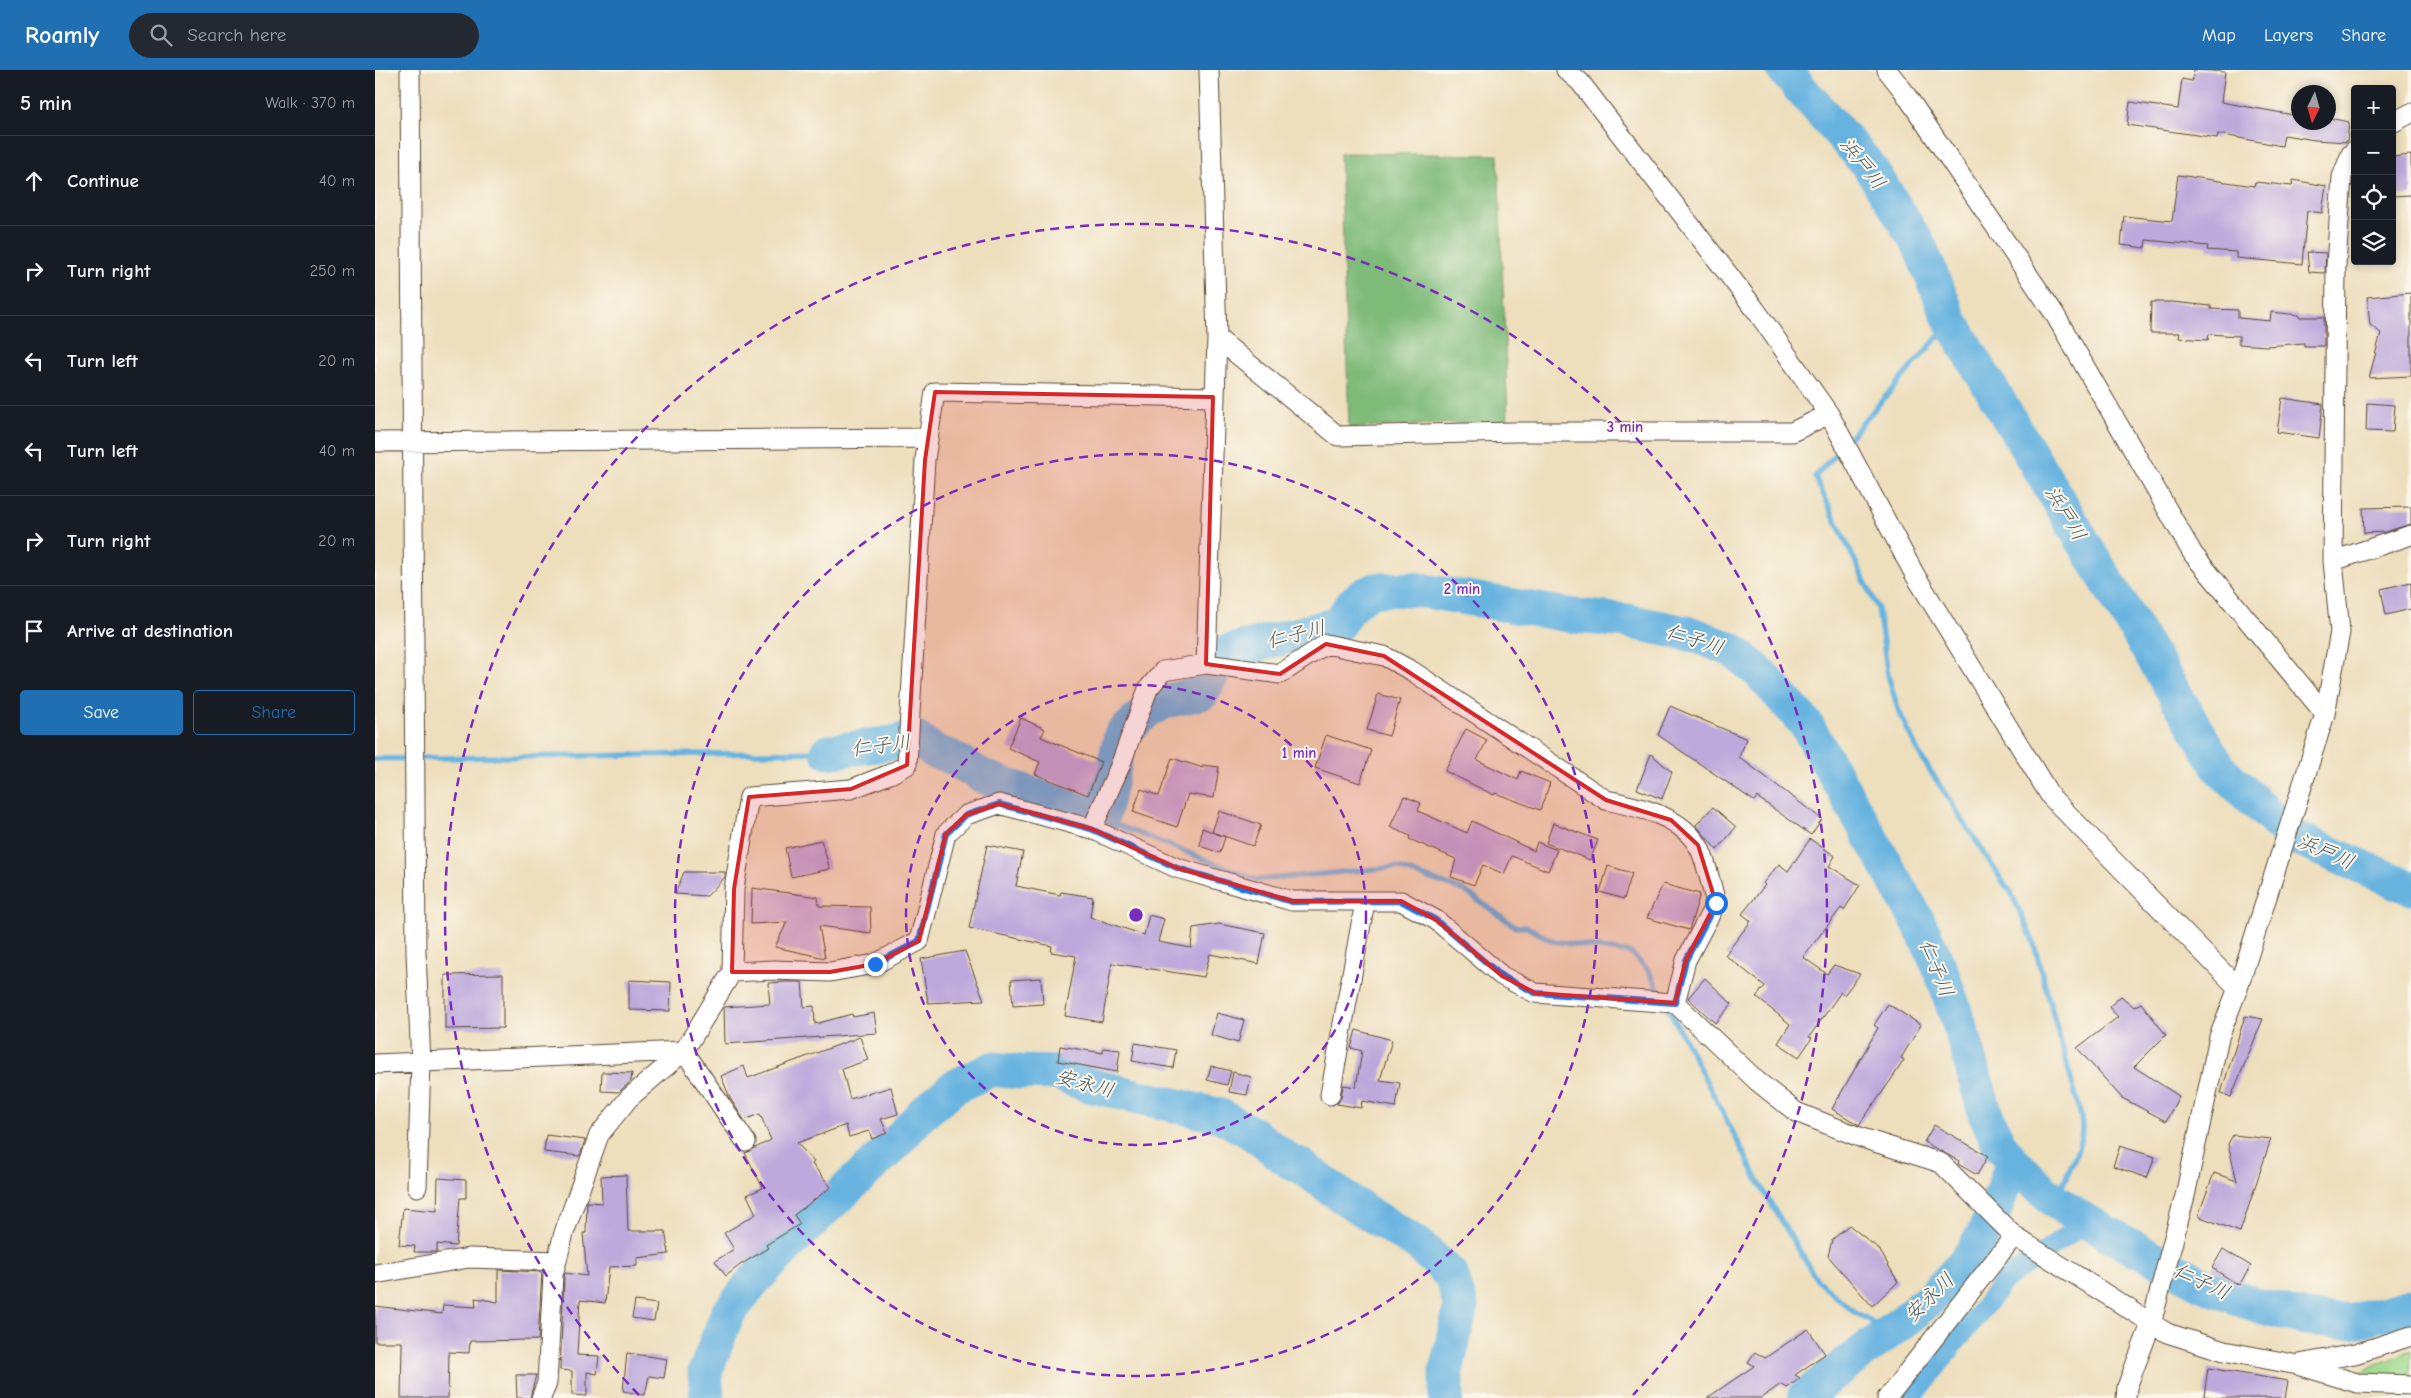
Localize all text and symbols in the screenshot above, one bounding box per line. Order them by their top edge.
search box [129,13,479,58]
text: Roamly [25,21,99,49]
icon: search [147,21,175,49]
text: Search here [187,24,286,46]
text: Map [2202,25,2236,46]
text: Layers [2264,25,2313,46]
text: Share [2341,25,2386,46]
north arrow [2291,85,2336,130]
map controls [2351,85,2396,265]
button: + [2351,85,2396,130]
text: 5 min [20,91,72,115]
text: Walk · 370 m [265,94,355,112]
button: − [2351,130,2396,175]
water label: 浜戸川 [1835,133,1890,194]
icon: ahead [20,167,48,195]
text: Continue [67,170,139,192]
text: 40 m [319,172,355,190]
button: locate [2351,175,2396,220]
button: layers [2351,220,2396,265]
icon: right [20,257,48,285]
text: Turn right [67,260,151,282]
text: 250 m [310,262,355,280]
icon: left [20,347,48,375]
text: Turn left [67,350,138,372]
text: 20 m [318,352,355,370]
text: 3 min [1607,418,1643,436]
icon: left [20,437,48,465]
text: Turn left [67,440,138,462]
text: 40 m [319,442,355,460]
water label: 浜戸川 [2040,482,2091,545]
icon: right [20,527,48,555]
text: Turn right [67,530,151,552]
text: 20 m [318,532,355,550]
text: 2 min [1444,580,1480,598]
water label: 仁子川 [1264,616,1328,653]
icon: arrive [20,617,48,645]
water label: 仁子川 [1663,619,1727,660]
text: Arrive at destination [67,620,233,642]
button: Save [20,690,183,735]
button: Share [193,690,355,735]
water label: 仁子川 [850,730,912,761]
text: 1 min [1282,744,1316,762]
water label: 浜戸川 [2294,829,2358,874]
route start [1705,892,1728,915]
centre of rings [1127,906,1145,924]
water label: 仁子川 [1915,936,1958,1000]
route end [864,953,887,976]
water label: 安永川 [1053,1065,1117,1102]
water label: 仁子川 [2170,1258,2234,1305]
water label: 安永川 [1900,1268,1959,1326]

